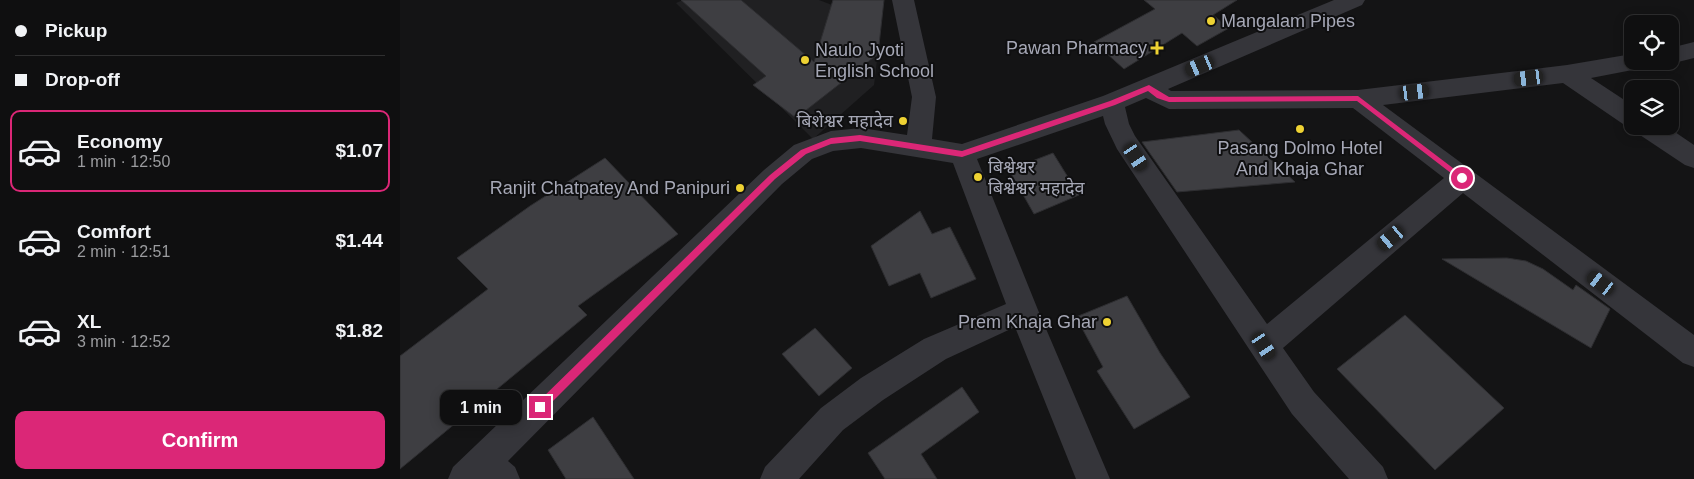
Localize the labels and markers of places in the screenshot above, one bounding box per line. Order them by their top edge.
place label: Mangalam Pipes [1221,11,1355,31]
marker: Mangalam Pipes [1205,15,1217,27]
place label: Pawan Pharmacy [1006,38,1147,58]
place label: Naulo Jyoti English School [815,40,934,81]
marker: Pawan Pharmacy [1151,42,1163,54]
marker: Naulo Jyoti English School [799,54,811,66]
place label: बिशेश्वर महादेव [797,110,894,131]
marker: बिशेश्वर महादेव [897,115,909,127]
marker: Pasang Dolmo Hotel And Khaja Ghar [1294,123,1306,135]
place label: Pasang Dolmo Hotel And Khaja Ghar [1217,138,1383,179]
place label: बिश्वेश्वर बिश्वेश्वर महादेव [988,156,1086,198]
marker: बिश्वेश्वर बिश्वेश्वर महादेव [972,171,984,183]
place label: Ranjit Chatpatey And Panipuri [490,178,730,198]
marker: Ranjit Chatpatey And Panipuri [734,182,746,194]
place label: Prem Khaja Ghar [958,312,1097,332]
marker: Prem Khaja Ghar [1101,316,1113,328]

